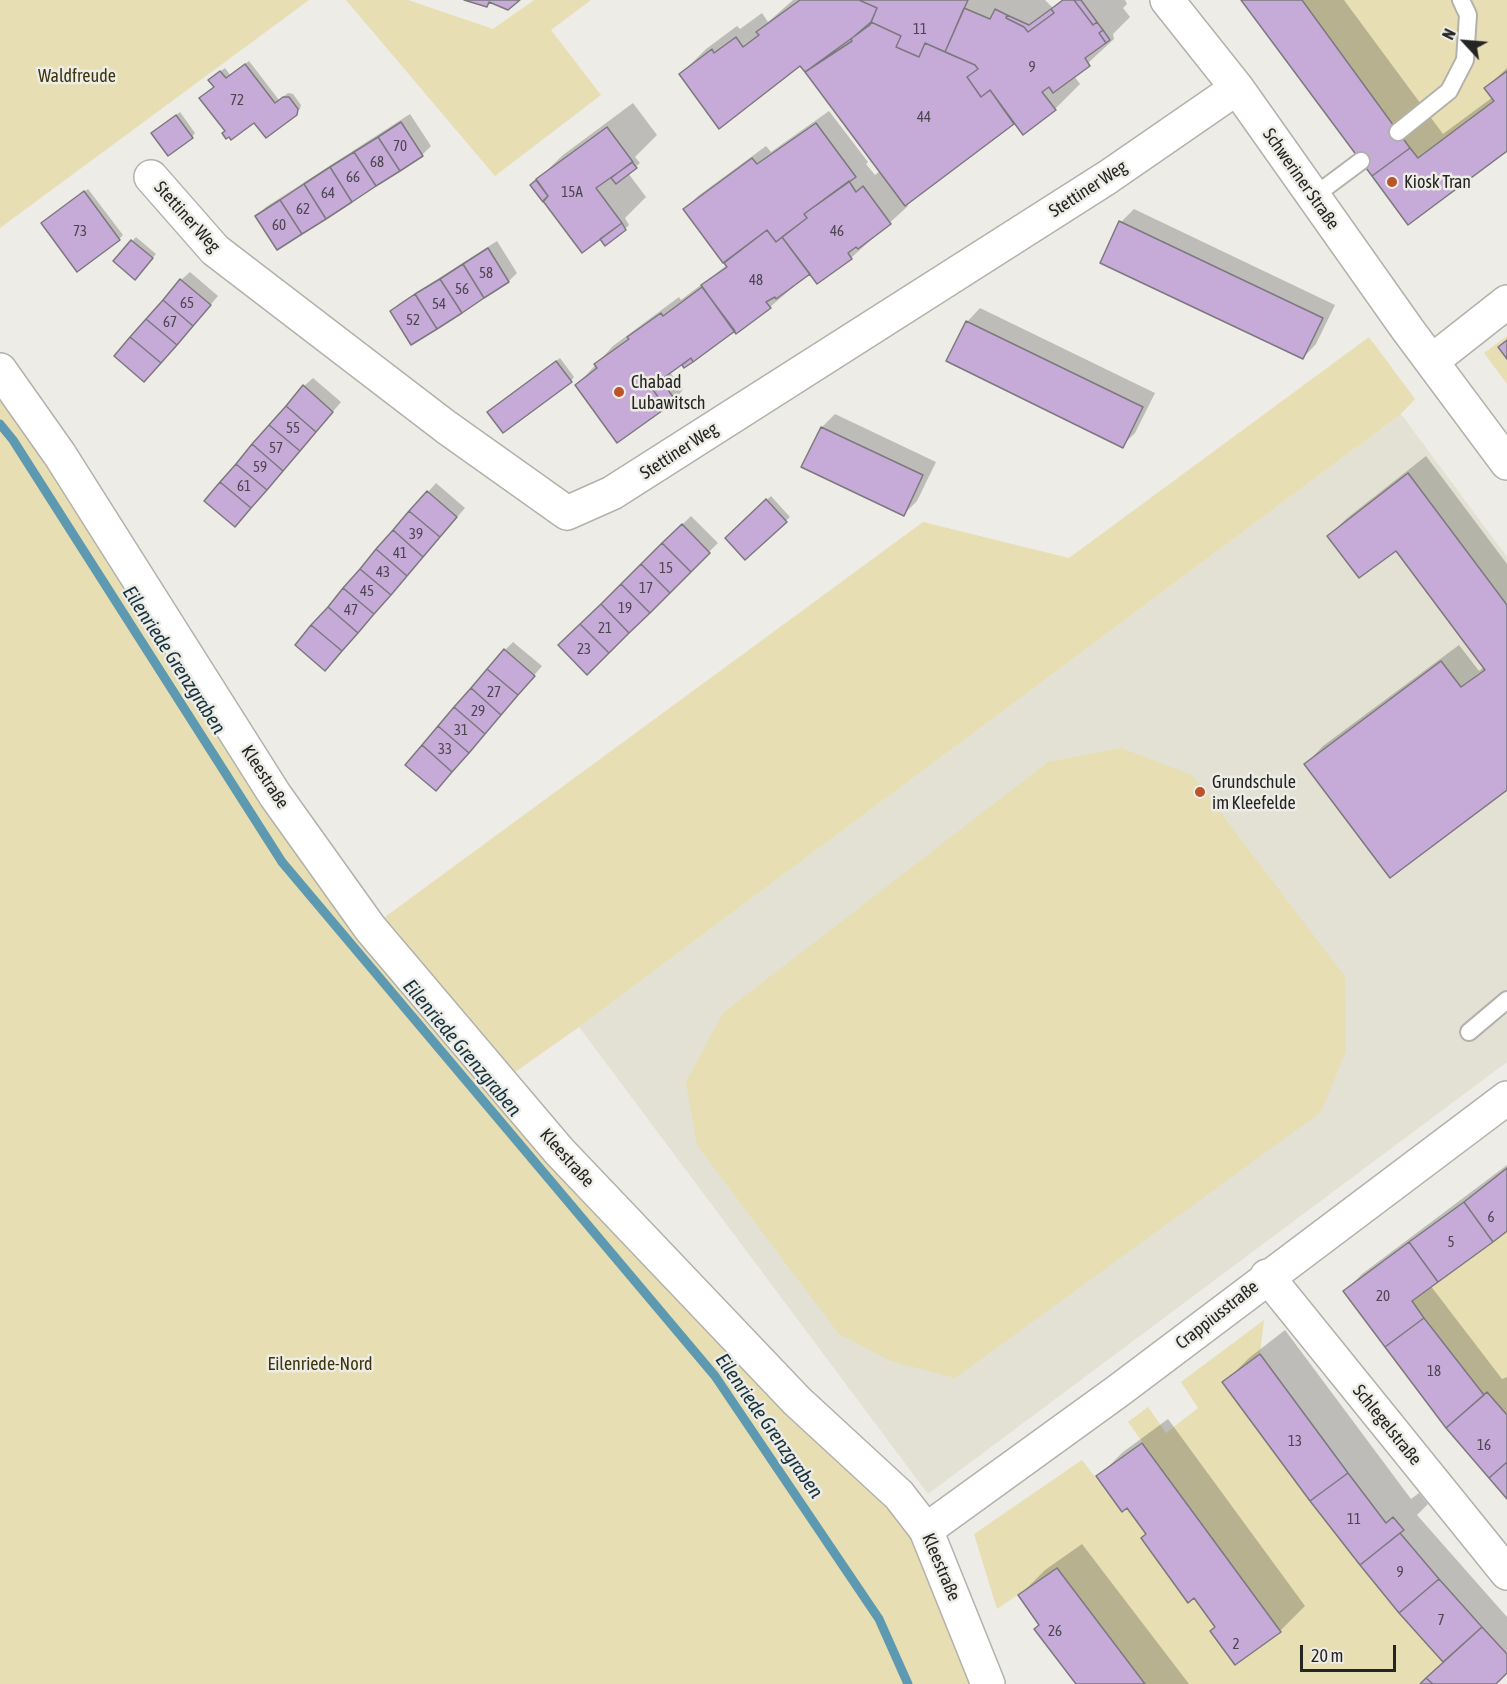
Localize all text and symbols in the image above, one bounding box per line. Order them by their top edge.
north arrow [1435,12,1495,72]
house number: 11 [913,20,927,38]
text: N [1439,26,1459,42]
house number: 9 [1028,58,1036,76]
park label: Waldfreude [38,65,116,87]
house number: 72 [230,91,244,109]
house number: 44 [917,108,931,126]
street label: Schweriner Straße [1258,124,1344,234]
house number: 70 [393,137,407,155]
house number: 68 [370,153,384,171]
street label: Stettiner Weg [1045,156,1131,222]
house number: 66 [346,168,360,186]
place label: Kiosk Tran [1404,171,1471,193]
marker: Kiosk Tran [1385,175,1399,189]
street label: Stettiner Weg [149,177,225,257]
house number: 15A [561,183,583,201]
house number: 64 [321,184,335,202]
house number: 62 [296,200,310,218]
house number: 60 [272,216,286,234]
house number: 73 [73,222,87,240]
house number: 46 [830,222,844,240]
house number: 58 [479,264,493,282]
house number: 48 [749,271,763,289]
house number: 56 [455,280,469,298]
house number: 65 [180,294,194,312]
house number: 54 [432,295,446,313]
house number: 52 [406,311,420,329]
house number: 67 [163,313,177,331]
place label: Chabad Lubawitsch [631,371,705,413]
marker: Chabad Lubawitsch [612,385,626,399]
street label: Stettiner Weg [636,418,722,484]
house number: 55 [286,419,300,437]
house number: 57 [269,439,283,457]
house number: 59 [253,458,267,476]
house number: 61 [237,477,251,495]
house number: 39 [409,525,423,543]
house number: 41 [393,544,407,562]
house number: 15 [659,559,673,577]
house number: 43 [376,563,390,581]
house number: 17 [639,579,653,597]
water label: Eilenriede Grenzgraben [117,582,231,738]
house number: 45 [360,582,374,600]
house number: 19 [618,599,632,617]
house number: 47 [344,601,358,619]
house number: 21 [598,619,612,637]
house number: 23 [577,640,591,658]
house number: 27 [487,683,501,701]
house number: 29 [471,702,485,720]
house number: 31 [454,721,468,739]
house number: 33 [438,740,452,758]
street label: Kleestraße [237,741,293,813]
place label: Grundschule im Kleefelde [1212,771,1296,814]
marker: Grundschule im Kleefelde [1193,785,1207,799]
water label: Eilenriede Grenzgraben [398,975,526,1121]
street label: Kleestraße [535,1124,599,1192]
house number: 6 [1487,1208,1495,1226]
house number: 5 [1447,1233,1455,1251]
street label: Crappiusstraße [1171,1276,1263,1354]
house number: 20 [1376,1287,1390,1305]
water label: Eilenriede Grenzgraben [710,1349,828,1503]
park label: Eilenriede-Nord [268,1353,372,1375]
house number: 18 [1427,1362,1441,1380]
street label: Schlegelstraße [1348,1380,1426,1470]
house number: 13 [1288,1432,1302,1450]
house number: 16 [1477,1436,1491,1454]
house number: 11 [1347,1510,1361,1528]
street label: Kleestraße [917,1530,965,1604]
house number: 9 [1396,1563,1404,1581]
house number: 7 [1437,1611,1445,1629]
house number: 26 [1048,1622,1062,1640]
scale bar [1303,1633,1399,1671]
house number: 2 [1232,1635,1240,1653]
text: 20 m [1311,1645,1343,1666]

